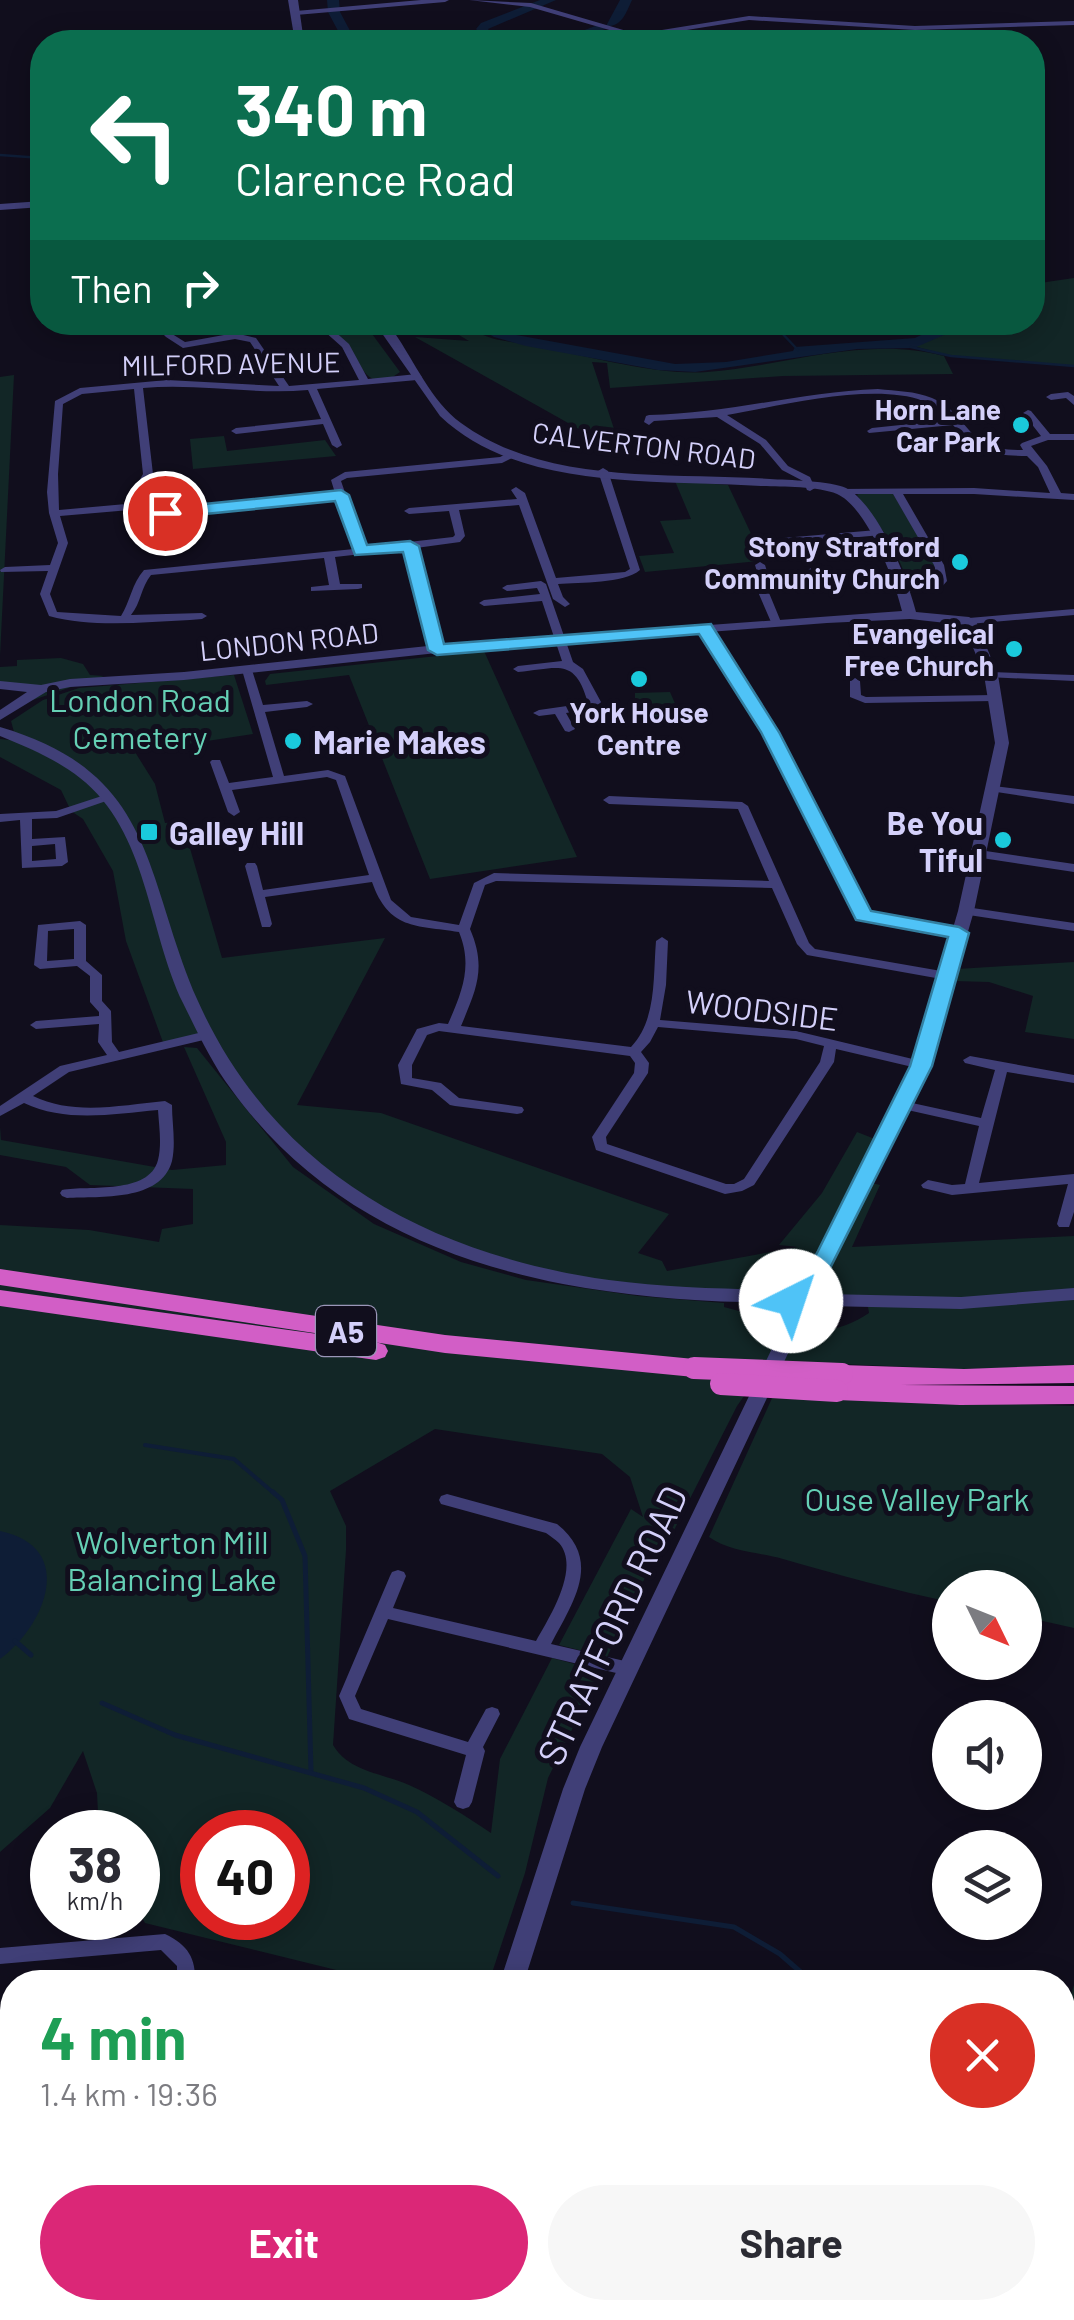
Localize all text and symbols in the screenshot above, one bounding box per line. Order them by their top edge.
text: 340 m [235,66,428,150]
icon: left [70,70,200,200]
text: Clarence Road [235,151,516,205]
icon: right [173,260,228,315]
text: Then [70,265,153,311]
street label: MILFORD AVENUE [121,344,341,382]
place label: Horn Lane Car Park [875,392,1001,458]
street label: CALVERTON ROAD [530,414,758,476]
marker: Horn Lane Car Park [1010,414,1032,436]
pin [123,471,208,556]
icon: arrive [138,486,193,541]
place label: Stony Stratford Community Church [704,529,940,595]
marker: Stony Stratford Community Church [949,551,971,573]
street label: LONDON ROAD [198,615,380,667]
place label: Evangelical Free Church [844,616,994,682]
marker: Evangelical Free Church [1003,638,1025,660]
marker: York House Centre [628,668,650,690]
park label: London Road Cemetery [49,680,231,755]
place label: York House Centre [569,695,709,761]
place label: Marie Makes [313,722,486,760]
marker: Marie Makes [282,730,304,752]
place label: Be You Tiful [887,803,983,878]
place label: Galley Hill [169,813,304,851]
marker: Galley Hill [138,821,160,843]
marker: Be You Tiful [992,829,1014,851]
street label: WOODSIDE [684,981,840,1037]
position arrow [739,1249,843,1353]
road number: A5 [316,1306,376,1356]
street label: STRATFORD ROAD [526,1478,696,1772]
park label: Ouse Valley Park [805,1479,1029,1517]
park label: Wolverton Mill Balancing Lake [67,1522,277,1597]
north arrow [932,1570,1042,1680]
map controls [932,1570,1042,1940]
button: sound [932,1700,1042,1810]
speed limit sign: 40 [180,1810,310,1940]
button: layers [932,1830,1042,1940]
text: 38 [68,1833,122,1893]
text: km/h [67,1885,123,1915]
text: 4 min [40,2000,187,2072]
button: close [930,2003,1035,2108]
text: 1.4 km · 19:36 [40,2074,218,2112]
button: Exit [40,2185,528,2300]
button: Share [548,2185,1035,2300]

